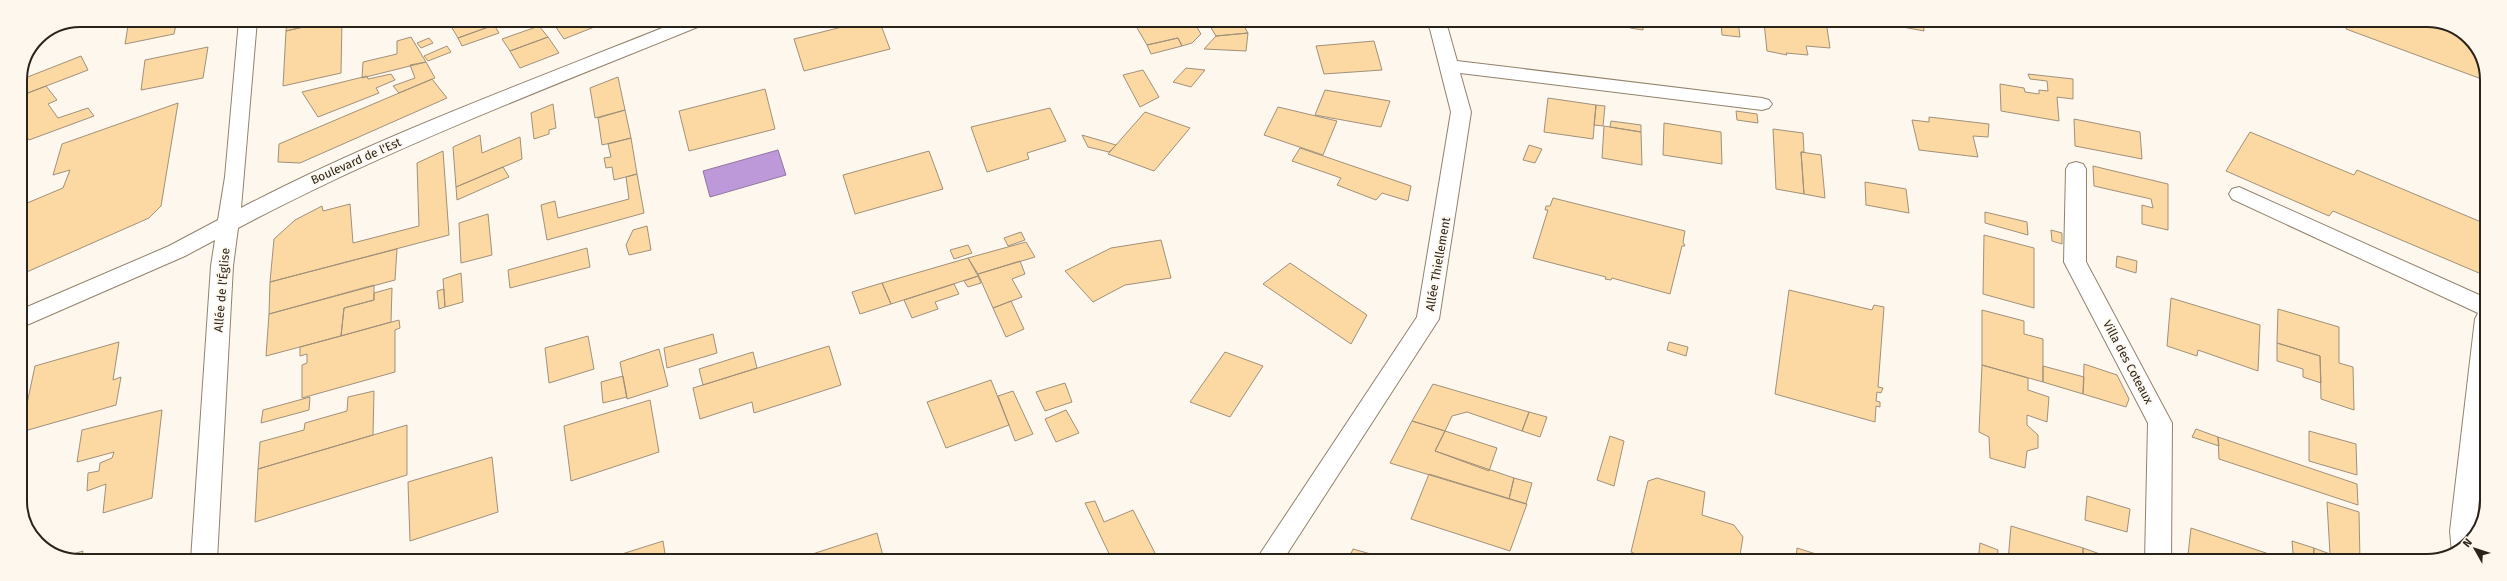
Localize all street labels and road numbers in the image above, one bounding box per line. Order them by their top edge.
street label: Boulevard de l'Est [309,135,404,187]
street label: Allée Thiellement [1423,215,1453,312]
street label: Allée de l'Église [210,247,233,333]
street label: Villa des Coteaux [2100,318,2156,406]

